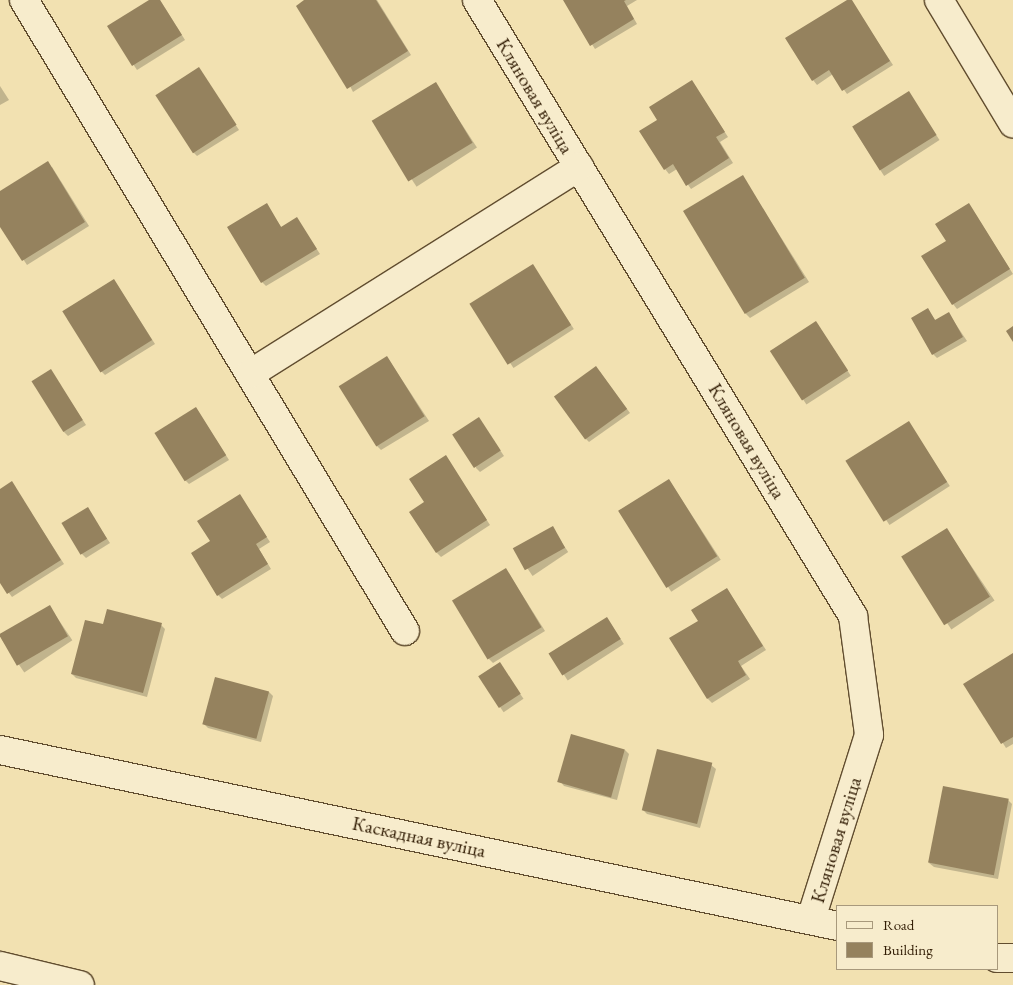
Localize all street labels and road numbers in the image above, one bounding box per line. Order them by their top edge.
street label: Кляновая вуліца [491,34,579,158]
street label: Кляновая вуліца [703,379,791,503]
street label: Кляновая вуліца [805,774,867,906]
street label: Каскадная вуліца [350,811,488,863]

